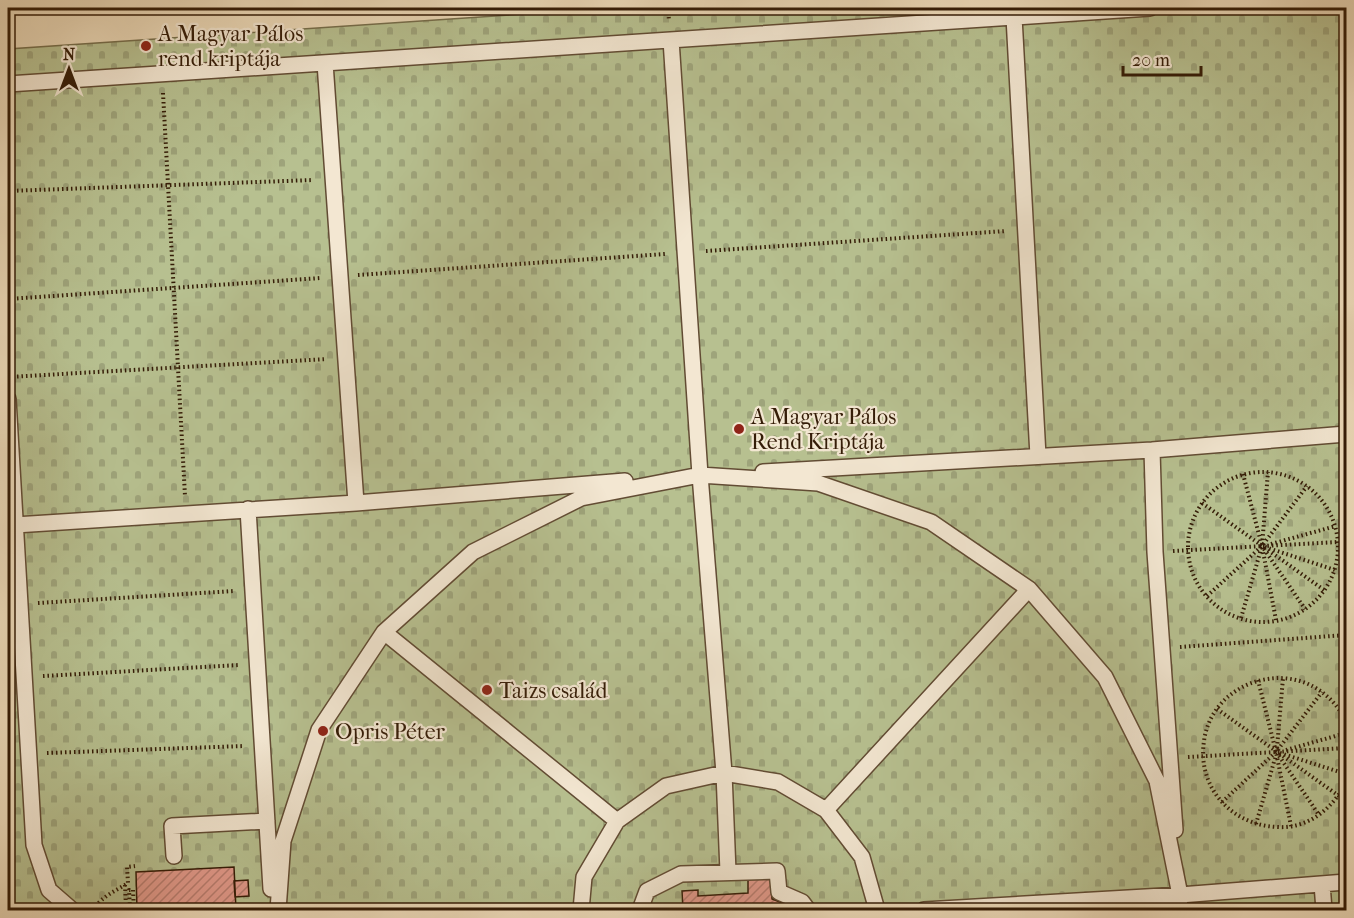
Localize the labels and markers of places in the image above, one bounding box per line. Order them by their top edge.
place label: A Magyar Pálos rend kriptája [157,21,303,72]
marker: A Magyar Pálos rend kriptája [139,39,153,53]
place label: A Magyar Pálos Rend Kriptája [750,404,896,455]
marker: A Magyar Pálos Rend Kriptája [732,422,746,436]
place label: Taizs család [499,678,608,704]
marker: Taizs család [480,683,494,697]
place label: Opris Péter [335,719,446,745]
marker: Opris Péter [316,724,330,738]

